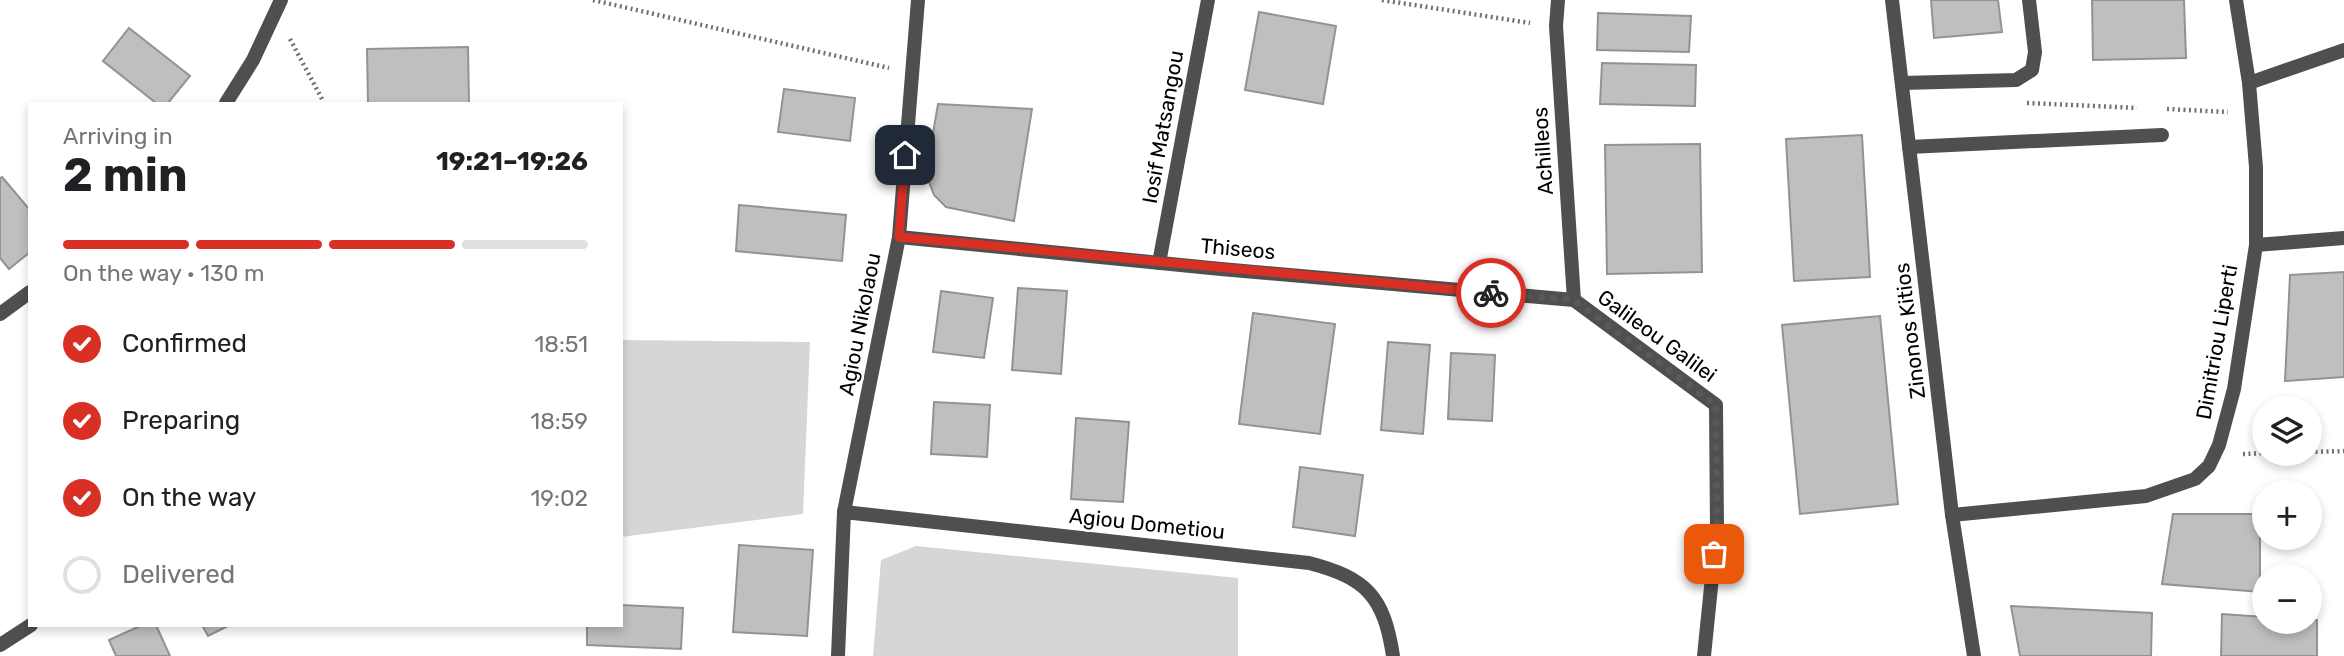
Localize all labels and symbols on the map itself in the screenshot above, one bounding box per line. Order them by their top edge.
street label: Iosif Matsangou [1137,48,1188,205]
street label: Achilleos [1527,106,1558,196]
pin [875,125,935,185]
street label: Thiseos [1200,233,1276,264]
street label: Agiou Nikolaou [833,250,886,397]
courier [1456,258,1526,328]
street label: Zinonos Kitios [1889,262,1930,401]
street label: Dimitriou Liperti [2191,262,2242,421]
street label: Galileou Galilei [1593,284,1722,387]
street label: Agiou Dometiou [1068,503,1226,544]
pin [1684,524,1744,584]

